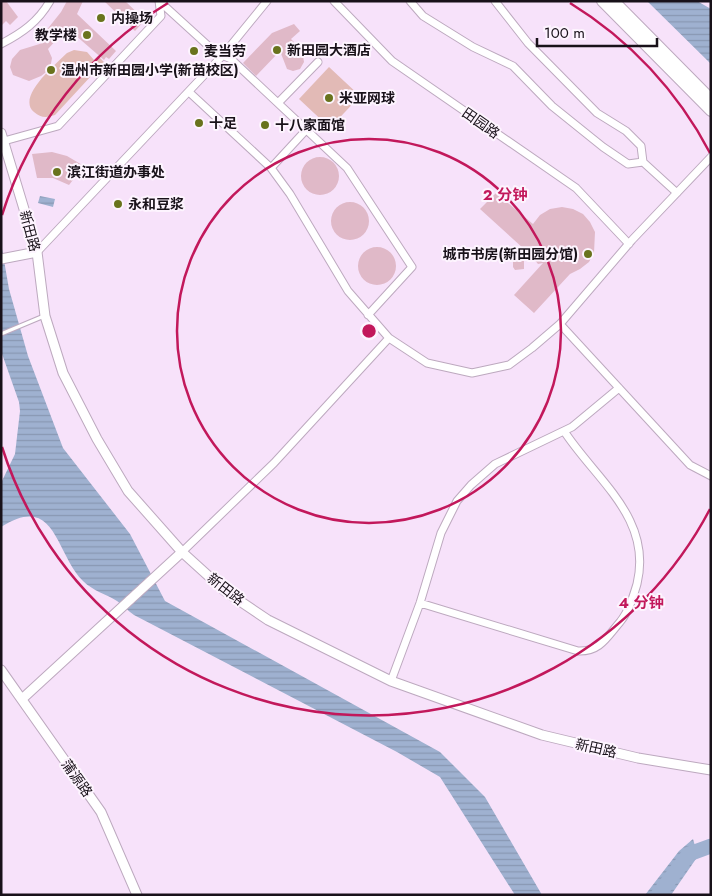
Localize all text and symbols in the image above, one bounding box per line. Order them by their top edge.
place label: 内操场 [111,8,153,28]
marker: 内操场 [95,12,107,24]
scale bar [537,15,657,47]
text: 100 m [544,22,585,44]
place label: 教学楼 [35,25,77,45]
marker: 教学楼 [81,29,93,41]
place label: 新田园大酒店 [287,40,371,60]
place label: 麦当劳 [204,41,246,61]
marker: 新田园大酒店 [271,44,283,56]
marker: 麦当劳 [188,45,200,57]
place label: 温州市新田园小学(新苗校区) [61,60,239,80]
marker: 温州市新田园小学(新苗校区) [45,64,57,76]
place label: 米亚网球 [339,88,395,108]
marker: 米亚网球 [323,92,335,104]
street label: 田园路 [458,103,504,143]
place label: 十足 [209,113,237,133]
place label: 十八家面馆 [275,115,345,135]
marker: 十足 [193,117,205,129]
marker: 十八家面馆 [259,119,271,131]
place label: 滨江街道办事处 [67,162,165,182]
marker: 滨江街道办事处 [51,166,63,178]
text: 2 分钟 [483,184,527,206]
place label: 永和豆浆 [128,194,184,214]
marker: 永和豆浆 [112,198,124,210]
street label: 新田路 [15,208,45,254]
place label: 城市书房(新田园分馆) [442,244,578,264]
marker: 城市书房(新田园分馆) [582,248,594,260]
centre of rings [360,322,378,340]
street label: 新田路 [203,568,249,610]
text: 4 分钟 [619,592,663,614]
street label: 新田路 [573,734,619,762]
street label: 蒲源路 [57,755,97,801]

